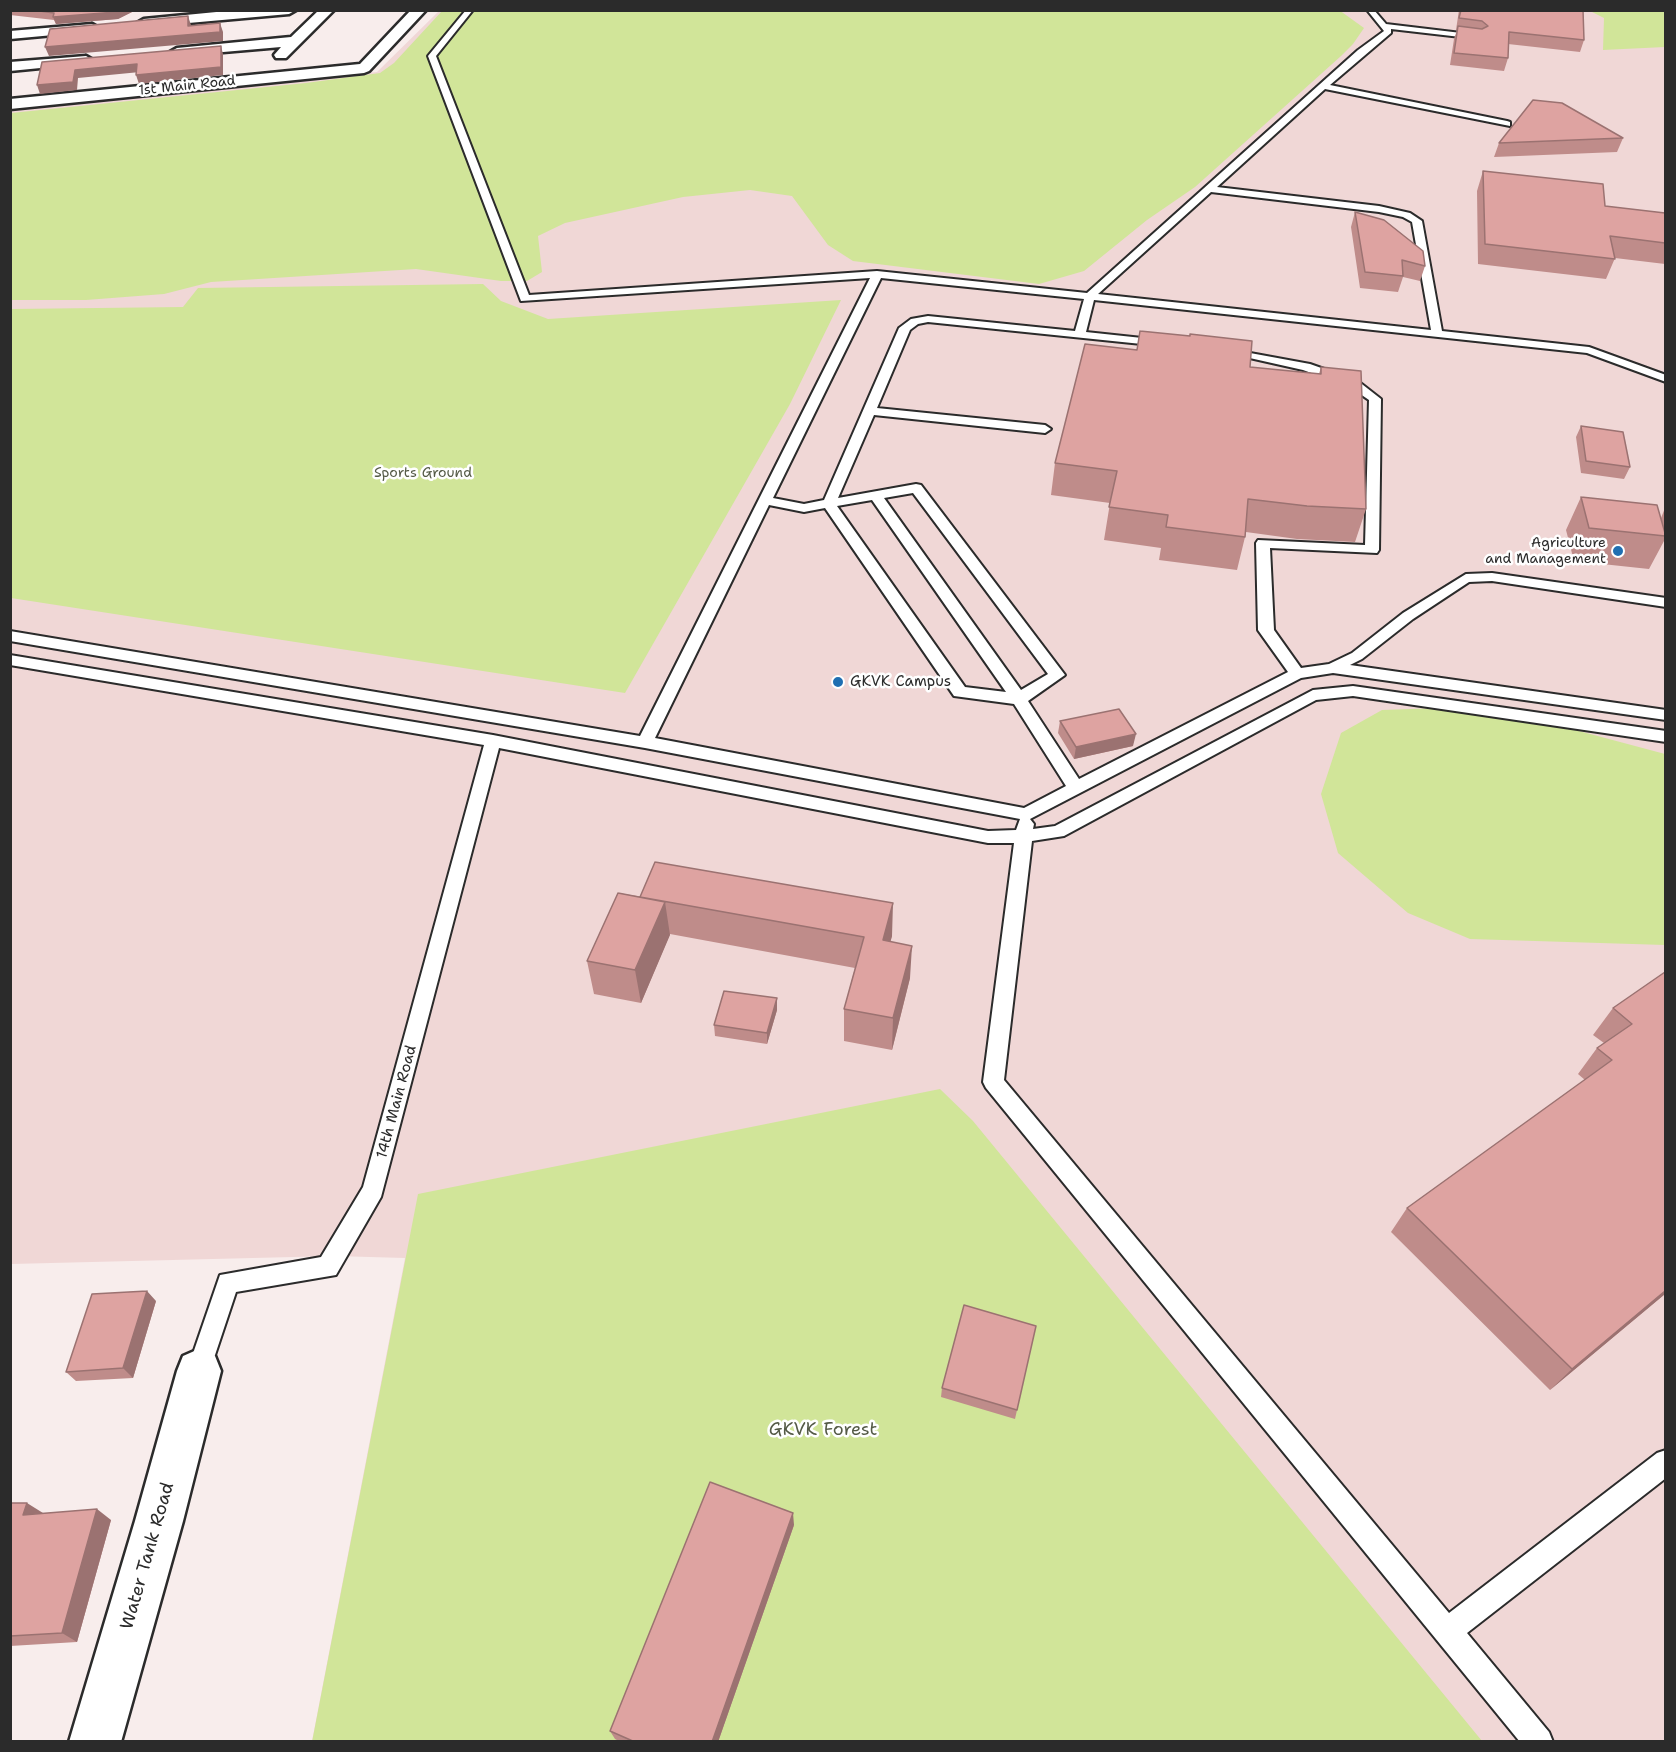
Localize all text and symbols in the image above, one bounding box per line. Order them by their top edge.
street label: 1st Main Road [138,73,236,99]
park label: Sports Ground [374,465,472,481]
place label: Agriculture and Management [1485,535,1606,568]
marker: Agriculture and Management [1611,544,1625,558]
place label: GKVK Campus [850,673,951,691]
marker: GKVK Campus [831,675,845,689]
street label: 14th Main Road [373,1043,421,1161]
park label: GKVK Forest [769,1419,877,1441]
street label: Water Tank Road [117,1480,179,1632]

